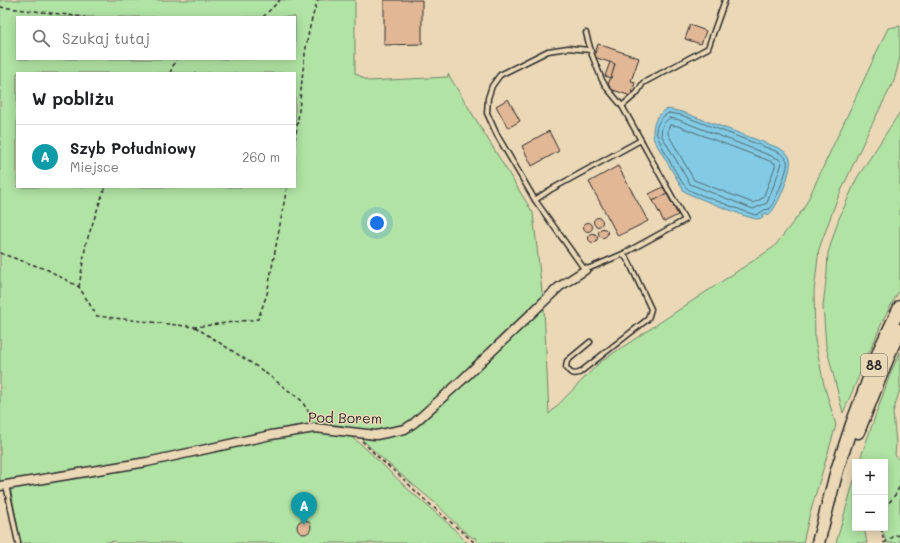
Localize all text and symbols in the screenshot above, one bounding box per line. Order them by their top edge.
search box [16,16,296,60]
icon: search [30,27,52,49]
text: Szukaj tutaj [62,28,150,48]
text: W pobliżu [32,87,114,109]
text: Szyb Południowy [70,138,196,158]
text: A [40,148,50,165]
text: 260 m [242,148,280,165]
text: Miejsce [70,158,119,175]
your location [367,213,387,233]
road number: 88 [861,354,887,376]
street label: Pod Borem [308,407,382,428]
map controls [852,459,888,531]
button: + [852,459,888,495]
pin: A [291,492,317,525]
button: − [852,495,888,531]

